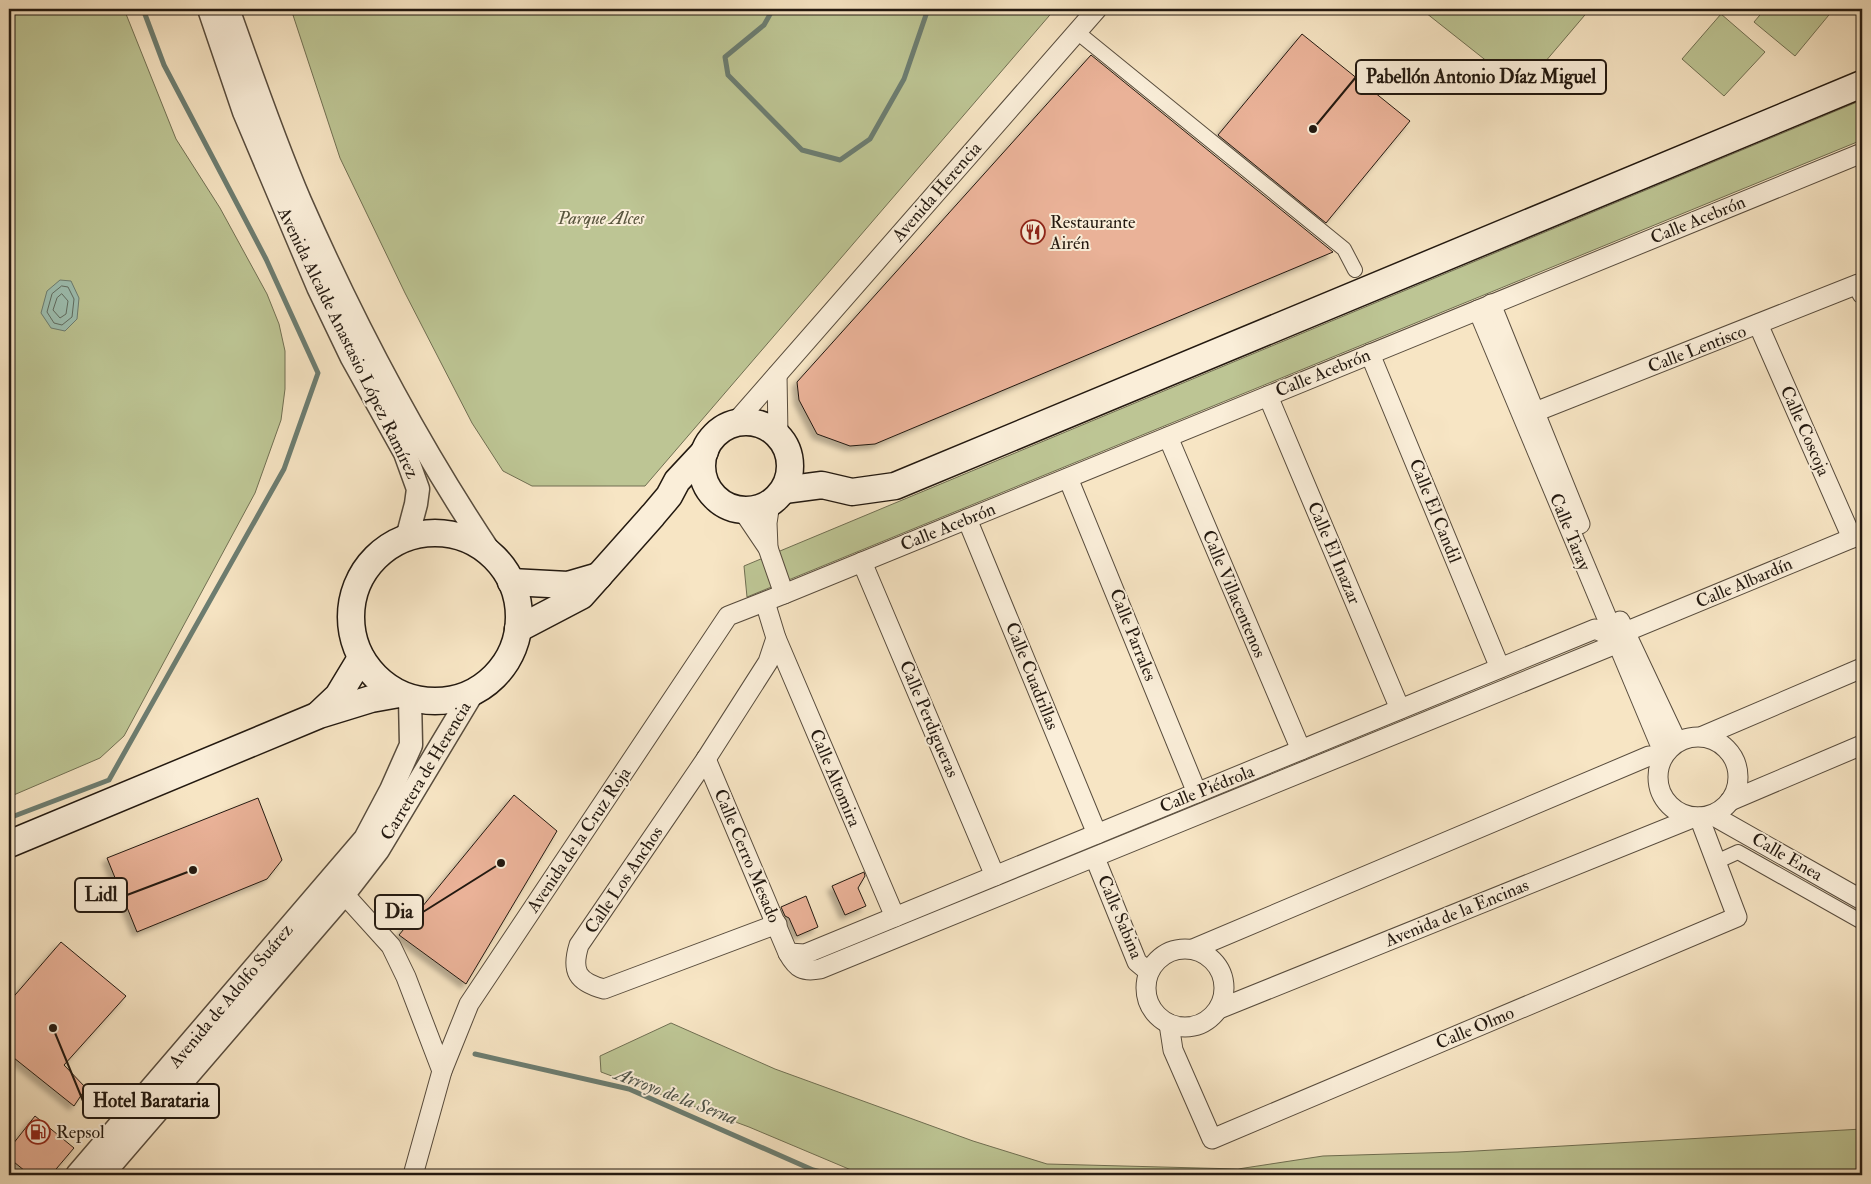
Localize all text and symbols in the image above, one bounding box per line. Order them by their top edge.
callout: Pabellón Antonio Díaz Miguel [1356,60,1606,94]
text: Pabellón Antonio Díaz Miguel [1366,65,1596,90]
street label: Avenida Herencia [887,137,987,248]
street label: Calle Acebrón [1647,191,1749,249]
street label: Avenida Alcalde Anastasio López Ramírez [272,203,424,483]
park label: Parque Alces [557,207,645,230]
place label: Restaurante Airén [1049,211,1136,255]
restaurant icon: Restaurante Airén [1020,219,1046,245]
street label: Calle Lentisco [1645,320,1750,378]
street label: Calle Acebrón [1272,344,1374,402]
street label: Calle Coscoja [1775,382,1835,480]
street label: Calle El Candil [1404,456,1466,567]
street label: Calle Taray [1544,490,1596,575]
street label: Calle Acebrón [897,498,999,556]
street label: Calle El Inazar [1302,498,1366,608]
street label: Calle Villacentenos [1197,527,1271,661]
street label: Calle Albardín [1692,552,1796,614]
street label: Calle Parrales [1104,585,1162,685]
street label: Calle Cuadrillas [1000,619,1064,733]
street label: Calle Perdigueras [894,657,964,781]
street label: Carretera de Herencia [376,697,477,845]
street label: Calle Altomira [804,726,866,831]
street label: Calle Piédrola [1156,759,1258,818]
street label: Avenida de la Cruz Roja [521,762,637,918]
street label: Calle Cerro Mesado [708,786,786,927]
street label: Calle Los Anchos [580,822,668,938]
street label: Calle Enea [1747,828,1827,887]
street label: Calle Sabina [1092,872,1148,963]
street label: Avenida de la Encinas [1381,874,1532,953]
callout: Lidl [75,878,127,912]
text: Lidl [85,883,118,907]
callout: Dia [375,895,423,929]
text: Dia [385,900,414,924]
street label: Avenida de Adolfo Suárez [163,919,298,1074]
street label: Calle Olmo [1432,1001,1518,1055]
water label: Arroyo de la Serna [609,1061,741,1130]
callout: Hotel Barataria [83,1084,219,1118]
text: Hotel Barataria [93,1089,210,1113]
fuel station icon: Repsol [25,1119,51,1145]
place label: Repsol [56,1121,105,1144]

